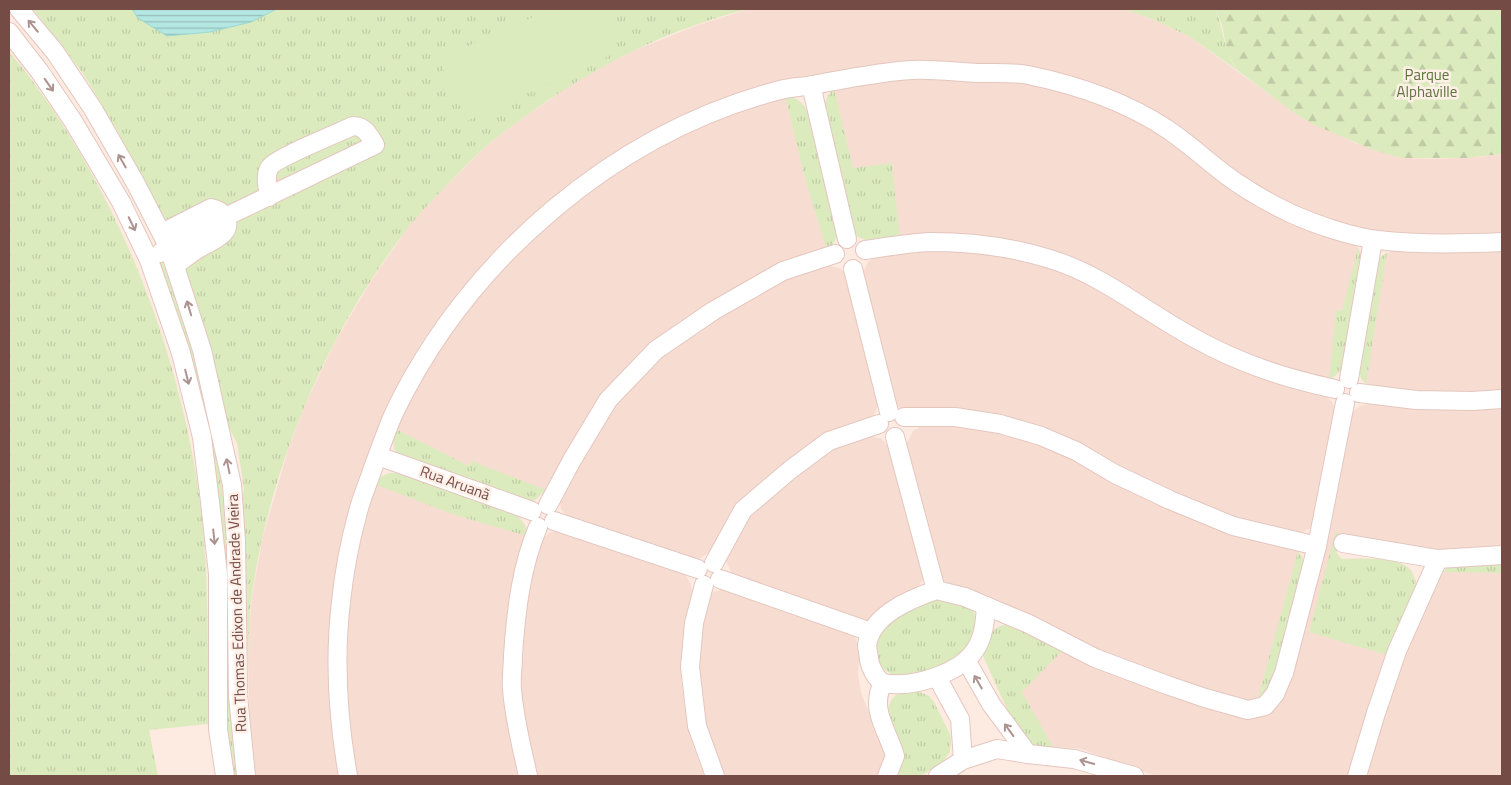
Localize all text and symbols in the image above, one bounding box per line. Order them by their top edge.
one-way arrow [27,19,38,32]
park label: Parque Alphaville [1397,63,1457,103]
one-way arrow [44,78,54,92]
one-way arrow [117,154,127,168]
one-way arrow [127,217,137,232]
one-way arrow [183,301,193,317]
one-way arrow [182,369,192,385]
one-way arrow [223,458,232,474]
street label: Rua Aruanã [417,459,494,506]
street label: Rua Thomas Edixon de Andrade Vieira [221,493,252,732]
one-way arrow [209,529,219,545]
one-way arrow [973,675,983,690]
one-way arrow [1004,723,1014,737]
one-way arrow [1079,757,1095,767]

